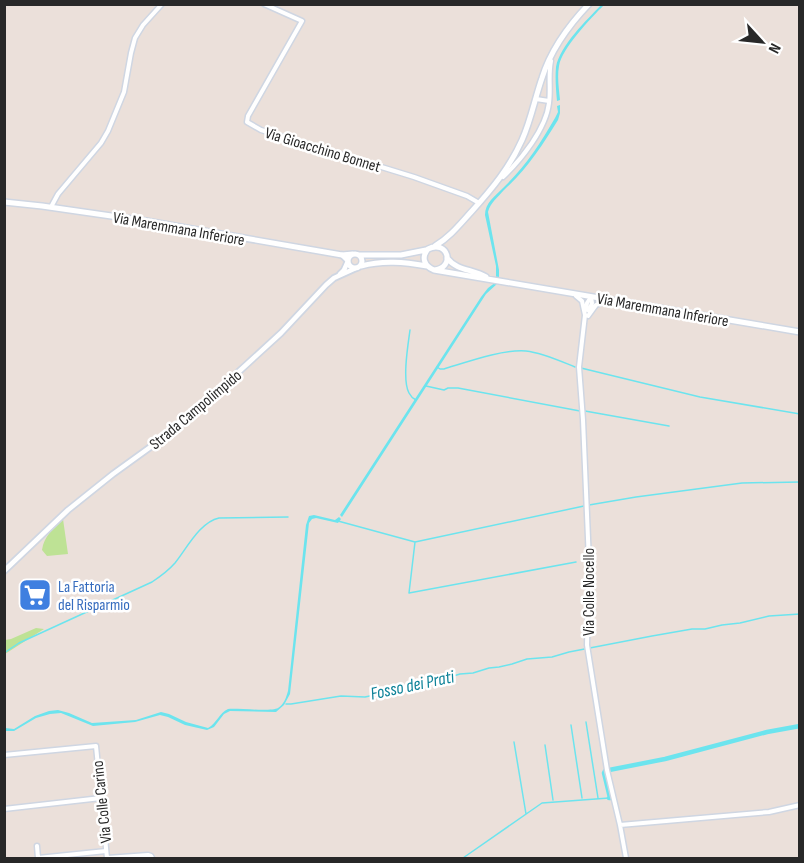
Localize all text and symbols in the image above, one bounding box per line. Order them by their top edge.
north arrow [732,12,792,72]
text: N [764,40,784,56]
street label: Via Gioacchino Bonnet [262,124,383,177]
street label: Via Maremmana Inferiore [111,209,246,250]
street label: Via Maremmana Inferiore [595,290,730,331]
street label: Strada Campolimpido [146,366,246,454]
street label: Via Colle Nocello [580,548,599,636]
supermarket icon: La Fattoria del Risparmio [17,577,53,613]
place label: La Fattoria del Risparmio [58,578,130,615]
water label: Fosso dei Prati [368,666,457,705]
street label: Via Colle Carino [89,760,116,844]

